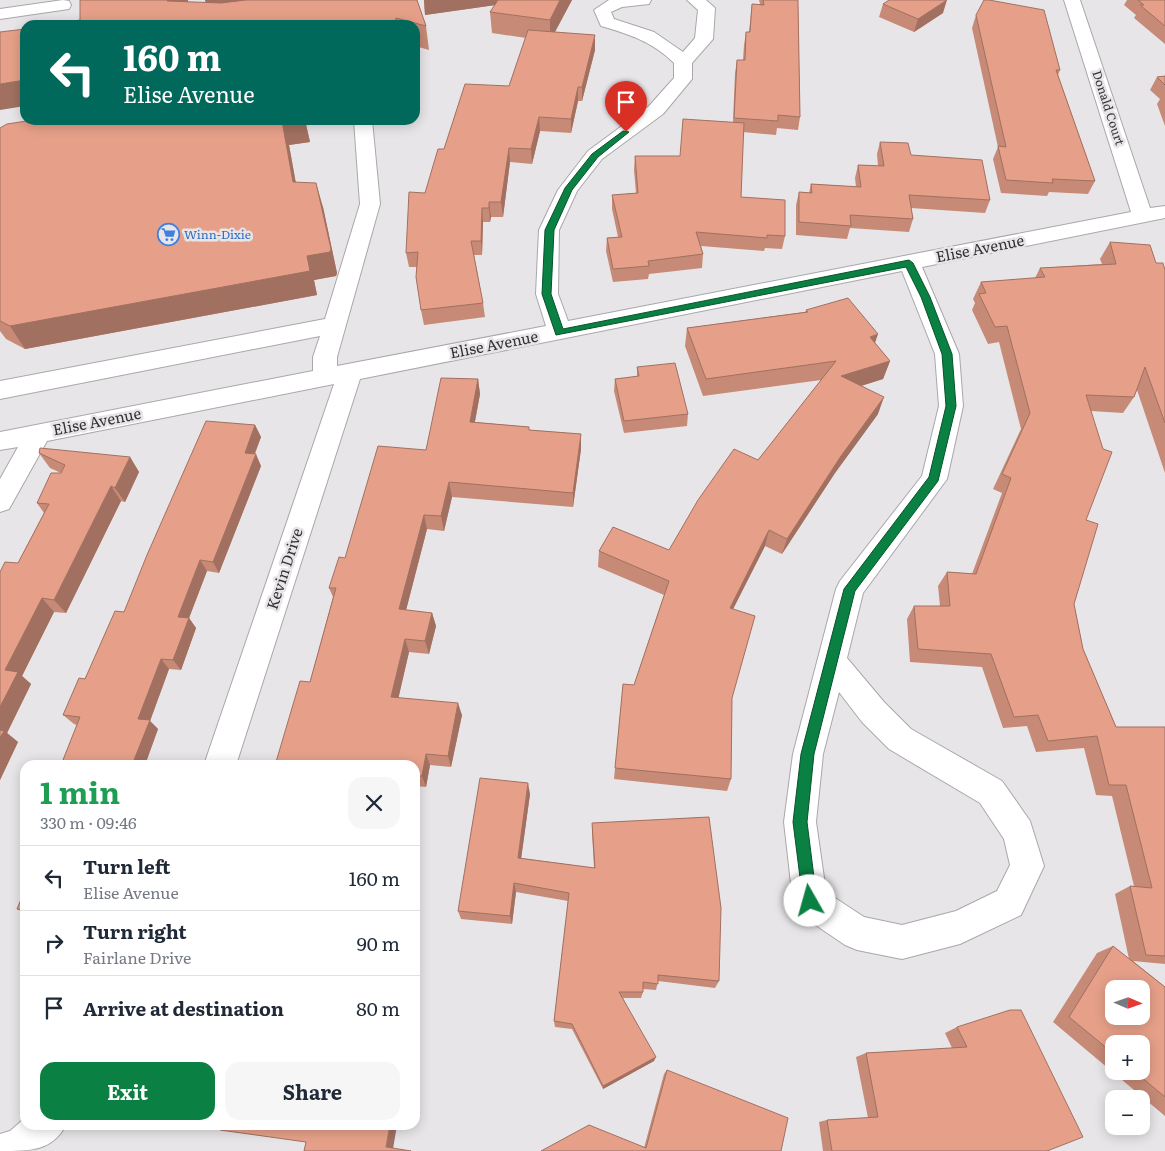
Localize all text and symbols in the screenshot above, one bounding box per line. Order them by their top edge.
text: 160 m [123,30,221,82]
icon: left [40,40,105,105]
street label: Donald Court [1088,68,1130,148]
text: Elise Avenue [123,77,255,110]
pin [605,81,647,132]
icon: arrive [612,88,640,116]
supermarket icon: Winn-Dixie [156,223,180,247]
place label: Winn-Dixie [184,225,251,243]
street label: Elise Avenue [933,228,1026,267]
street label: Elise Avenue [447,324,540,363]
street label: Elise Avenue [50,401,143,440]
street label: Kevin Drive [260,524,308,612]
text: 1 min [40,769,120,813]
button: close [348,777,400,829]
text: 330 m · 09:46 [40,810,137,834]
text: Turn left [83,852,170,880]
icon: left [40,864,68,892]
text: 160 m [349,864,400,892]
position arrow [783,874,835,926]
text: Elise Avenue [83,880,179,904]
text: Turn right [83,917,187,945]
icon: right [40,929,68,957]
text: 90 m [357,929,400,957]
text: Fairlane Drive [83,945,191,969]
north arrow [1105,980,1150,1025]
map controls [1105,980,1150,1135]
icon: arrive [40,994,68,1022]
text: Arrive at destination [83,994,284,1022]
text: 80 m [356,994,400,1022]
button: + [1105,1035,1150,1080]
button: Exit [40,1062,215,1120]
button: Share [225,1062,400,1120]
button: − [1105,1090,1150,1135]

